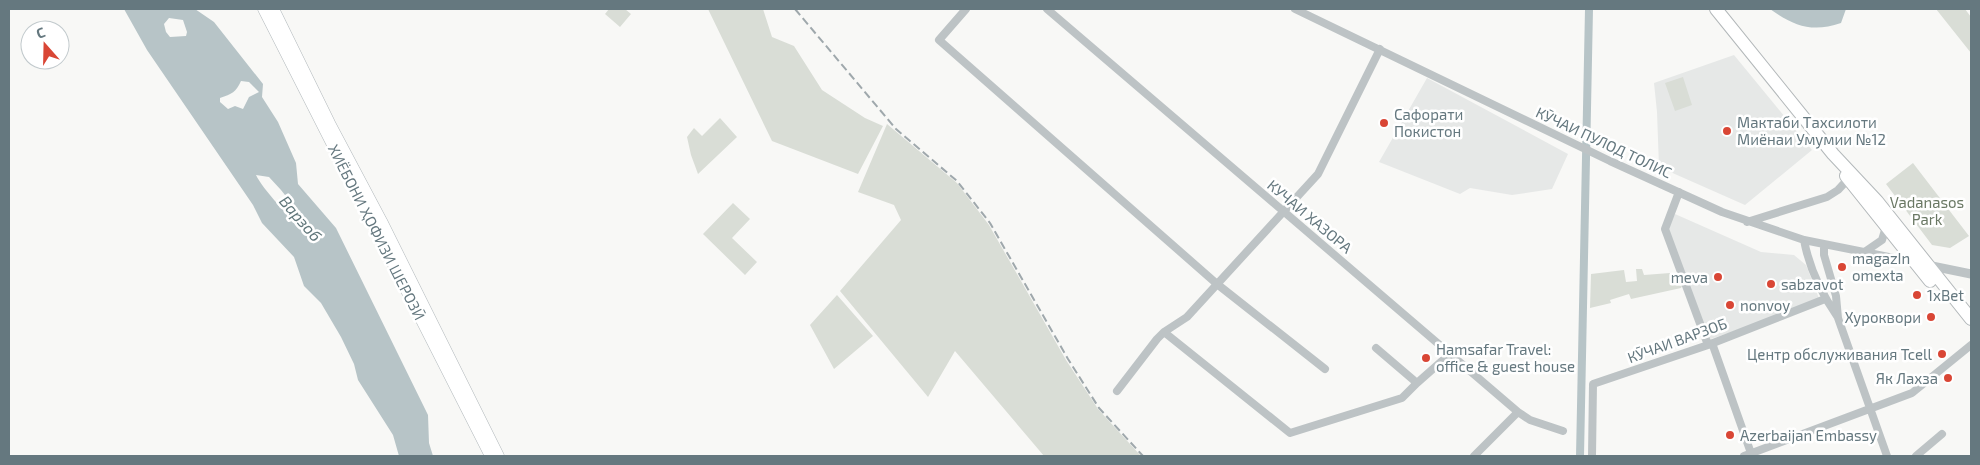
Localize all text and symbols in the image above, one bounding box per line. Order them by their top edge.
north arrow [20,20,70,70]
text: С [34,23,47,42]
street label: КӮЧАИ ПУЛОД ТОЛИС [1533,103,1675,182]
place label: Сафорати Покистон [1394,105,1463,140]
place label: Мактаби Тахсилоти Миёнаи Умумии №12 [1737,113,1886,149]
marker: Сафорати Покистон [1378,117,1390,129]
marker: Мактаби Тахсилоти Миёнаи Умумии №12 [1721,125,1733,137]
street label: ХИЁБОНИ ҲОФИЗИ ШЕРОЗӢ [325,141,429,323]
street label: КУЧАИ ХАЗОРА [1264,175,1356,257]
water label: Варзоб [276,191,326,245]
park label: Vadanasos Park [1890,193,1964,228]
place label: magazIn omexta [1852,249,1910,284]
marker: magazIn omexta [1836,261,1848,273]
place label: meva [1671,268,1708,286]
marker: meva [1712,271,1724,283]
place label: sabzavot [1781,275,1844,293]
marker: sabzavot [1765,278,1777,290]
place label: 1хBet [1927,286,1964,304]
marker: 1хBet [1911,289,1923,301]
place label: nonvoy [1740,296,1790,314]
marker: nonvoy [1724,299,1736,311]
place label: Хуроквори [1844,308,1921,327]
marker: Хуроквори [1925,311,1937,323]
street label: КӮЧАИ ВАРЗОБ [1625,314,1729,366]
place label: Hamsafar Travel: office & guest house [1436,340,1575,375]
place label: Центр обслуживания Tcell [1747,345,1933,364]
marker: Центр обслуживания Tcell [1936,348,1948,360]
marker: Hamsafar Travel: office & guest house [1420,352,1432,364]
place label: Як Лахза [1876,369,1938,387]
marker: Як Лахза [1942,372,1954,384]
place label: Azerbaijan Embassy [1740,426,1877,445]
marker: Azerbaijan Embassy [1724,429,1736,441]

